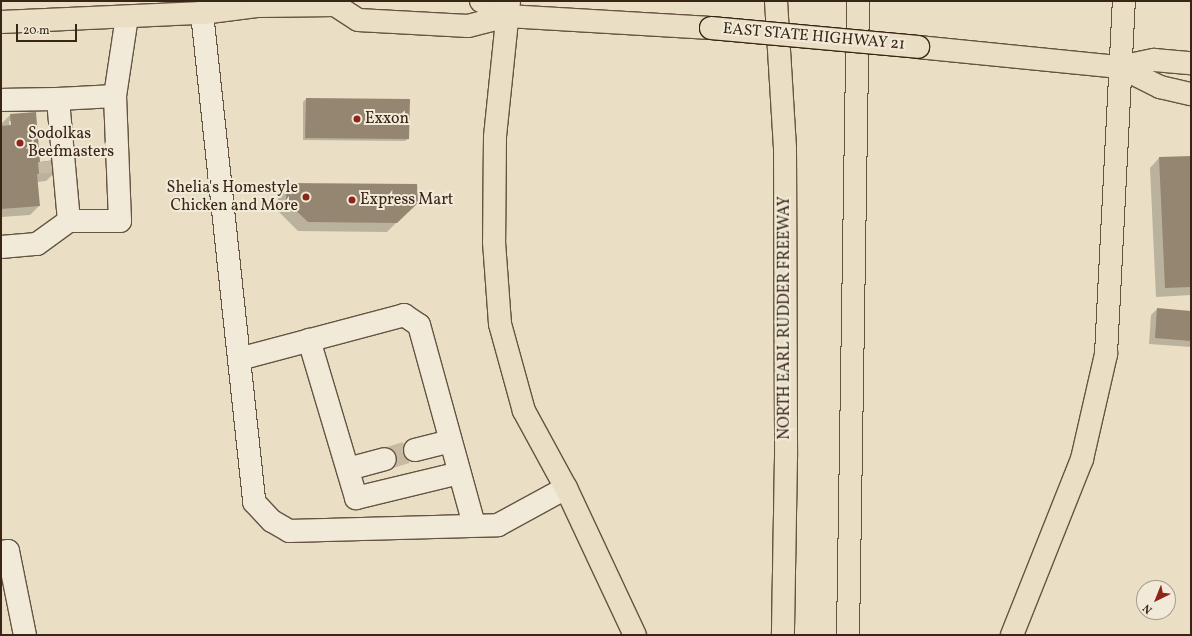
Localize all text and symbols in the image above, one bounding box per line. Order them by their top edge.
scale bar [18,16,79,42]
street label: EAST STATE HIGHWAY 21 [722,19,906,55]
text: 20 m [23,23,50,39]
place label: Exxon [365,109,409,129]
marker: Exxon [352,114,362,124]
place label: Sodolkas Beefmasters [28,124,114,162]
marker: Sodolkas Beefmasters [15,138,25,148]
place label: Shelia's Homestyle Chicken and More [167,178,298,216]
place label: Express Mart [360,190,453,210]
marker: Shelia's Homestyle Chicken and More [301,192,311,202]
marker: Express Mart [347,195,357,205]
street label: NORTH EARL RUDDER FREEWAY [775,196,795,440]
north arrow [1136,580,1176,620]
text: N [1140,600,1156,617]

